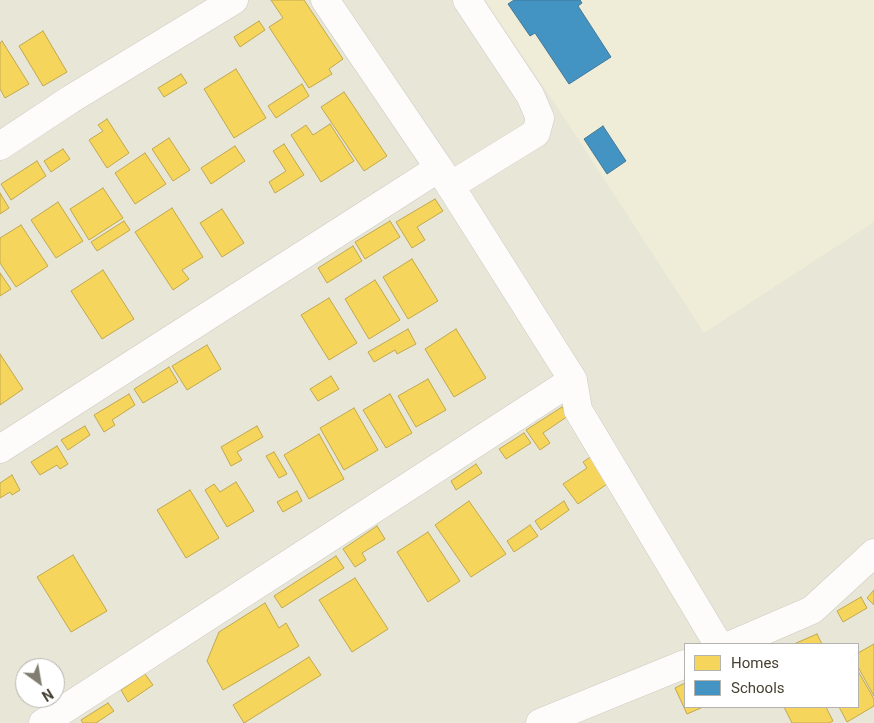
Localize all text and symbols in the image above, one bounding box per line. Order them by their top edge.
legend [684,643,859,708]
text: Homes [731,654,779,672]
north arrow [15,658,65,708]
text: Schools [731,679,785,697]
text: N [39,685,56,704]

